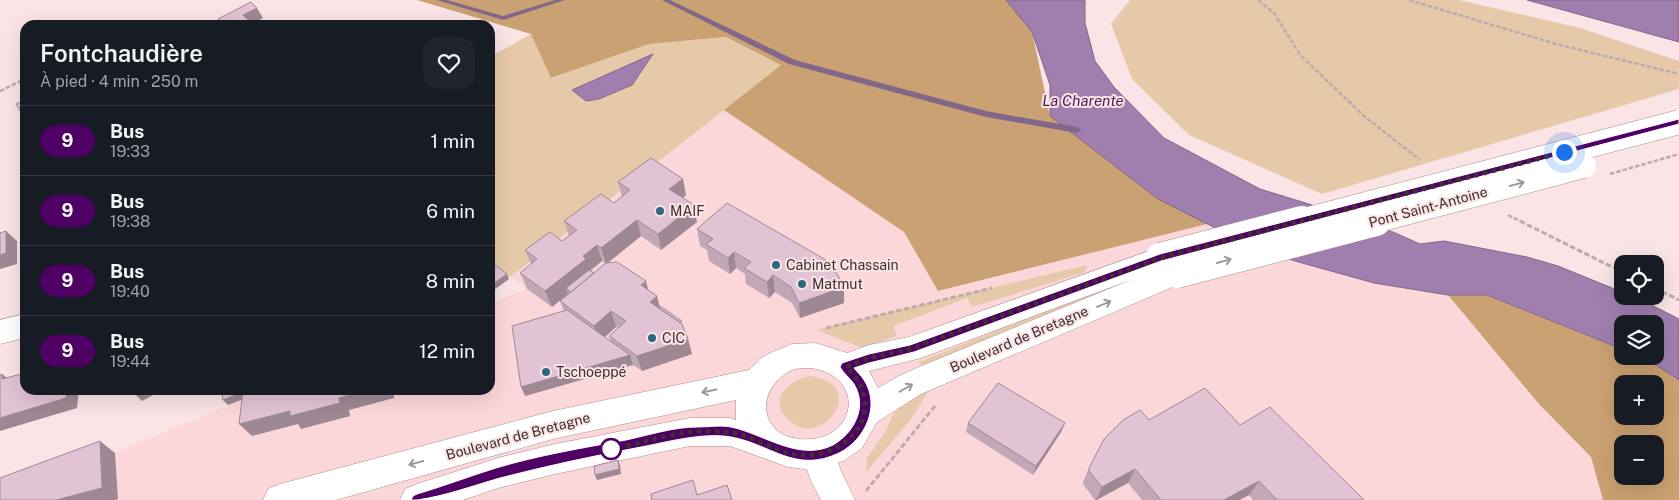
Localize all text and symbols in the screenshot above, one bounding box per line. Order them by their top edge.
button: heart [423,37,475,89]
text: Fontchaudière [40,39,203,67]
text: À pied · 4 min · 250 m [40,72,198,91]
water label: La Charente [1042,92,1124,109]
text: Bus [110,120,144,142]
text: 9 [62,130,73,151]
text: 1 min [430,130,475,152]
your location [1552,140,1577,165]
text: 19:33 [110,142,150,161]
one-way arrow [1508,179,1524,188]
street label: Pont Saint-Antoine [1367,183,1489,231]
text: Bus [110,190,144,212]
text: 9 [62,200,73,221]
text: 6 min [426,200,475,222]
place label: MAIF [670,203,705,219]
marker: MAIF [654,205,666,217]
text: 19:38 [110,212,150,231]
map controls [1614,255,1664,485]
button: locate [1614,255,1664,305]
one-way arrow [1216,256,1232,265]
place label: Cabinet Chassain [786,257,899,273]
marker: Cabinet Chassain [770,259,782,271]
text: Bus [110,260,144,282]
text: 9 [62,270,73,291]
text: 8 min [426,270,475,292]
place label: Matmut [812,276,863,292]
marker: Matmut [796,278,808,290]
text: 19:40 [110,282,150,301]
one-way arrow [1096,298,1111,308]
street label: Boulevard de Bretagne [947,303,1091,375]
button: layers [1614,315,1664,365]
text: Bus [110,330,144,352]
place label: CIC [662,330,685,346]
marker: CIC [646,332,658,344]
text: 9 [62,340,73,361]
text: 12 min [419,340,475,362]
text: 19:44 [110,352,150,371]
place label: Tschoeppé [556,364,627,380]
marker: Tschoeppé [540,366,552,378]
button: + [1614,375,1664,425]
one-way arrow [899,382,913,392]
one-way arrow [702,387,718,396]
street label: Boulevard de Bretagne [444,409,592,463]
button: − [1614,435,1664,485]
unlabelled marker [600,438,622,460]
one-way arrow [408,458,424,468]

